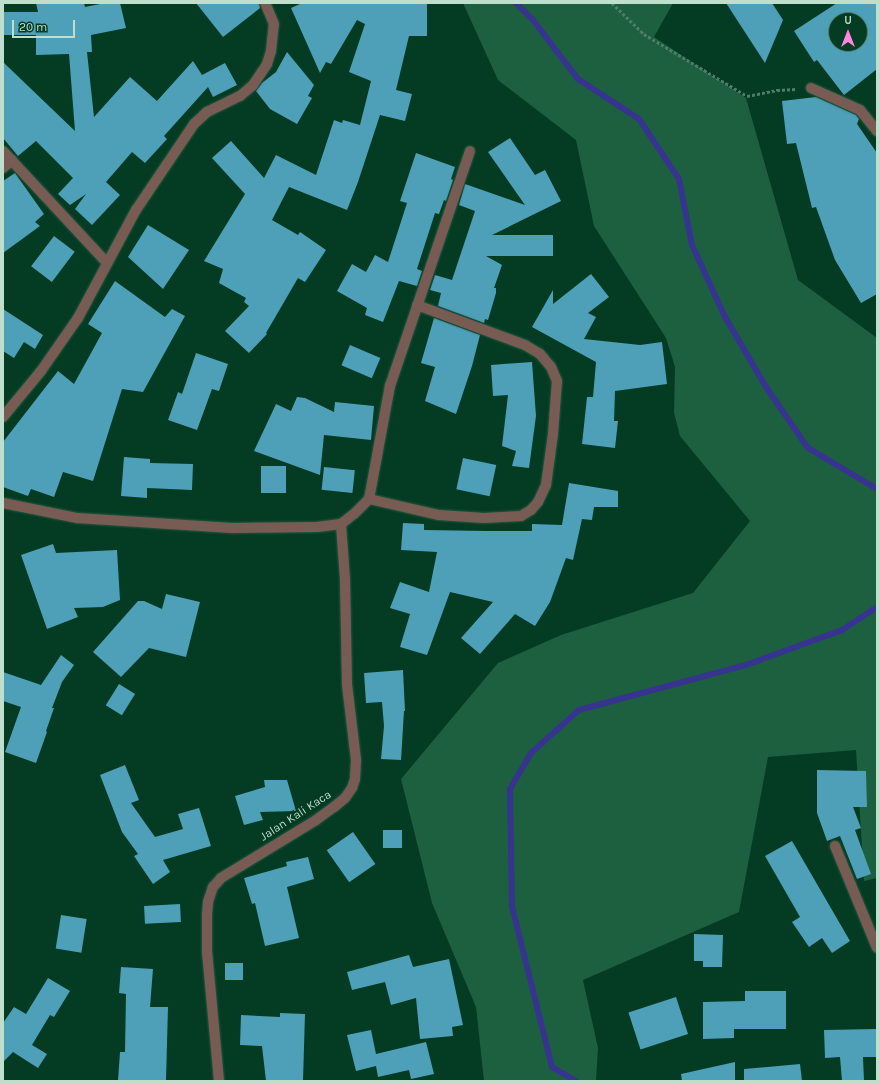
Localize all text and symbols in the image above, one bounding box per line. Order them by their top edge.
scale bar [14,12,77,38]
north arrow [828,12,868,52]
text: U [844,14,852,27]
text: 20 m [19,20,47,34]
street label: Jalan Kali Kaca [258,788,334,844]

